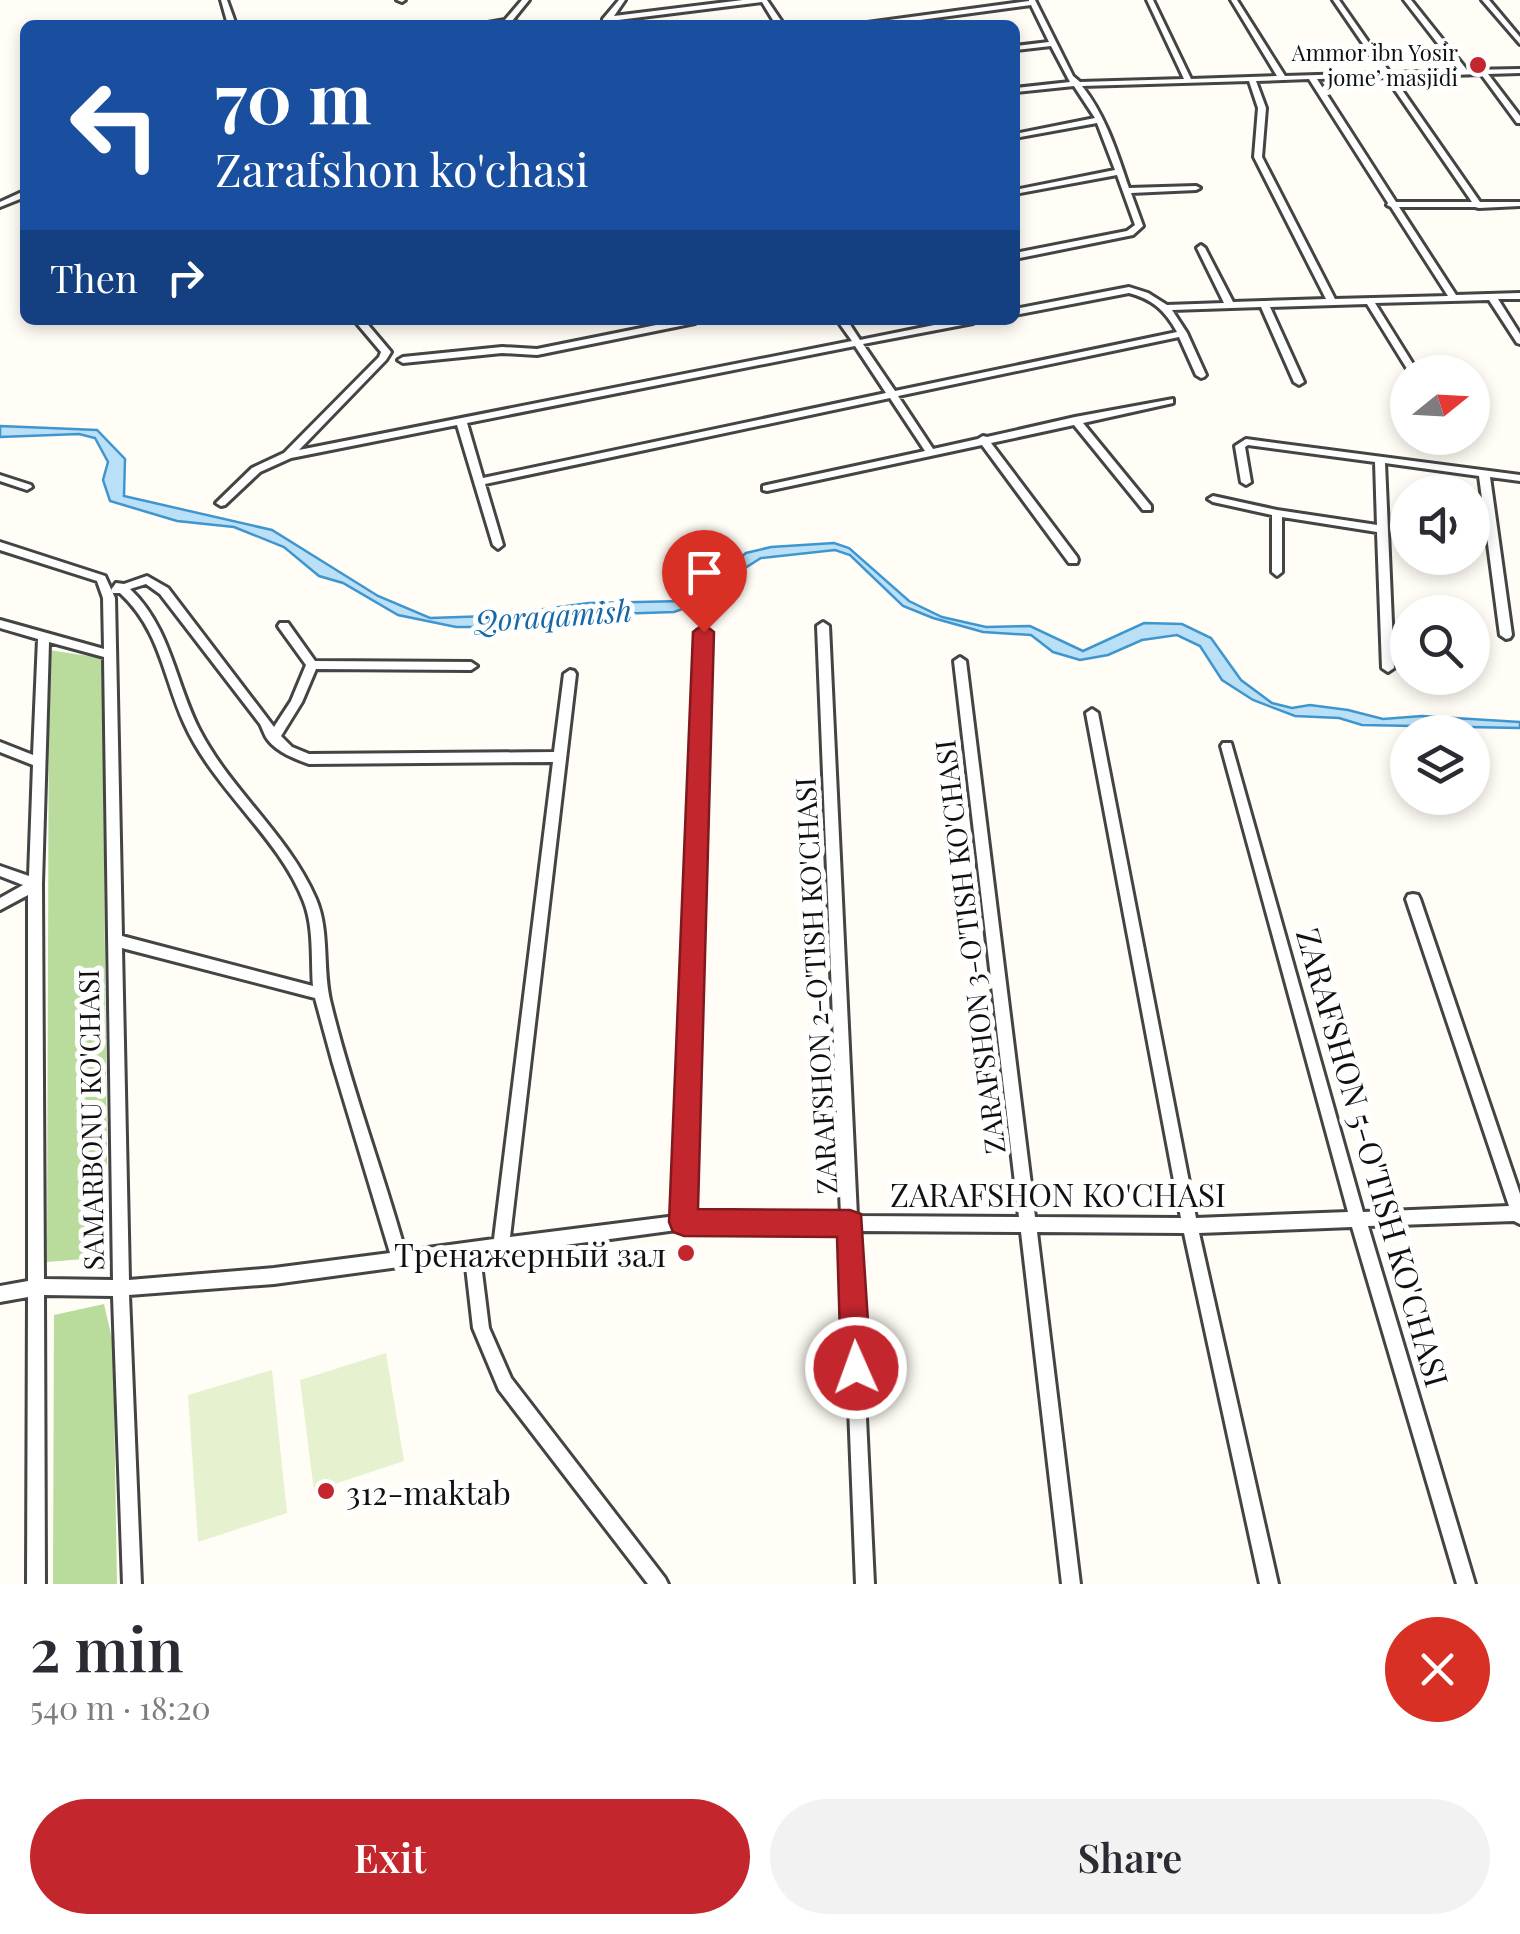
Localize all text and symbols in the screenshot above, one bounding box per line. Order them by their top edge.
place label: Ammor ibn Yosir jome’ masjidi [1291,37,1458,92]
text: 70 m [215,48,372,142]
marker: Ammor ibn Yosir jome’ masjidi [1467,54,1489,76]
icon: left [50,60,180,190]
text: Zarafshon ko'chasi [215,138,589,198]
icon: right [158,250,213,305]
text: Then [50,252,138,303]
north arrow [1390,355,1490,455]
map controls [1390,355,1490,815]
button: sound [1390,475,1490,575]
pin [662,530,747,633]
icon: arrive [677,545,732,600]
water label: Qoraqamish [471,590,633,641]
button: search [1390,595,1490,695]
button: layers [1390,715,1490,815]
street label: ZARAFSHON 3-O'TISH KO'CHASI [925,738,1013,1156]
street label: ZARAFSHON 2-O'TISH KO'CHASI [786,777,844,1195]
street label: ZARAFSHON 5-O'TISH KO'CHASI [1288,923,1460,1391]
street label: SAMARBONU KO'CHASI [69,969,111,1271]
street label: ZARAFSHON KO'CHASI [890,1172,1226,1215]
place label: Тренажерный зал [394,1232,666,1275]
marker: Тренажерный зал [675,1242,697,1264]
position arrow [804,1316,908,1420]
place label: 312-maktab [346,1470,511,1513]
marker: 312-maktab [315,1480,337,1502]
text: 2 min [30,1607,183,1687]
button: close [1385,1617,1490,1722]
text: 540 m · 18:20 [30,1685,211,1728]
button: Exit [30,1799,750,1914]
button: Share [770,1799,1490,1914]

